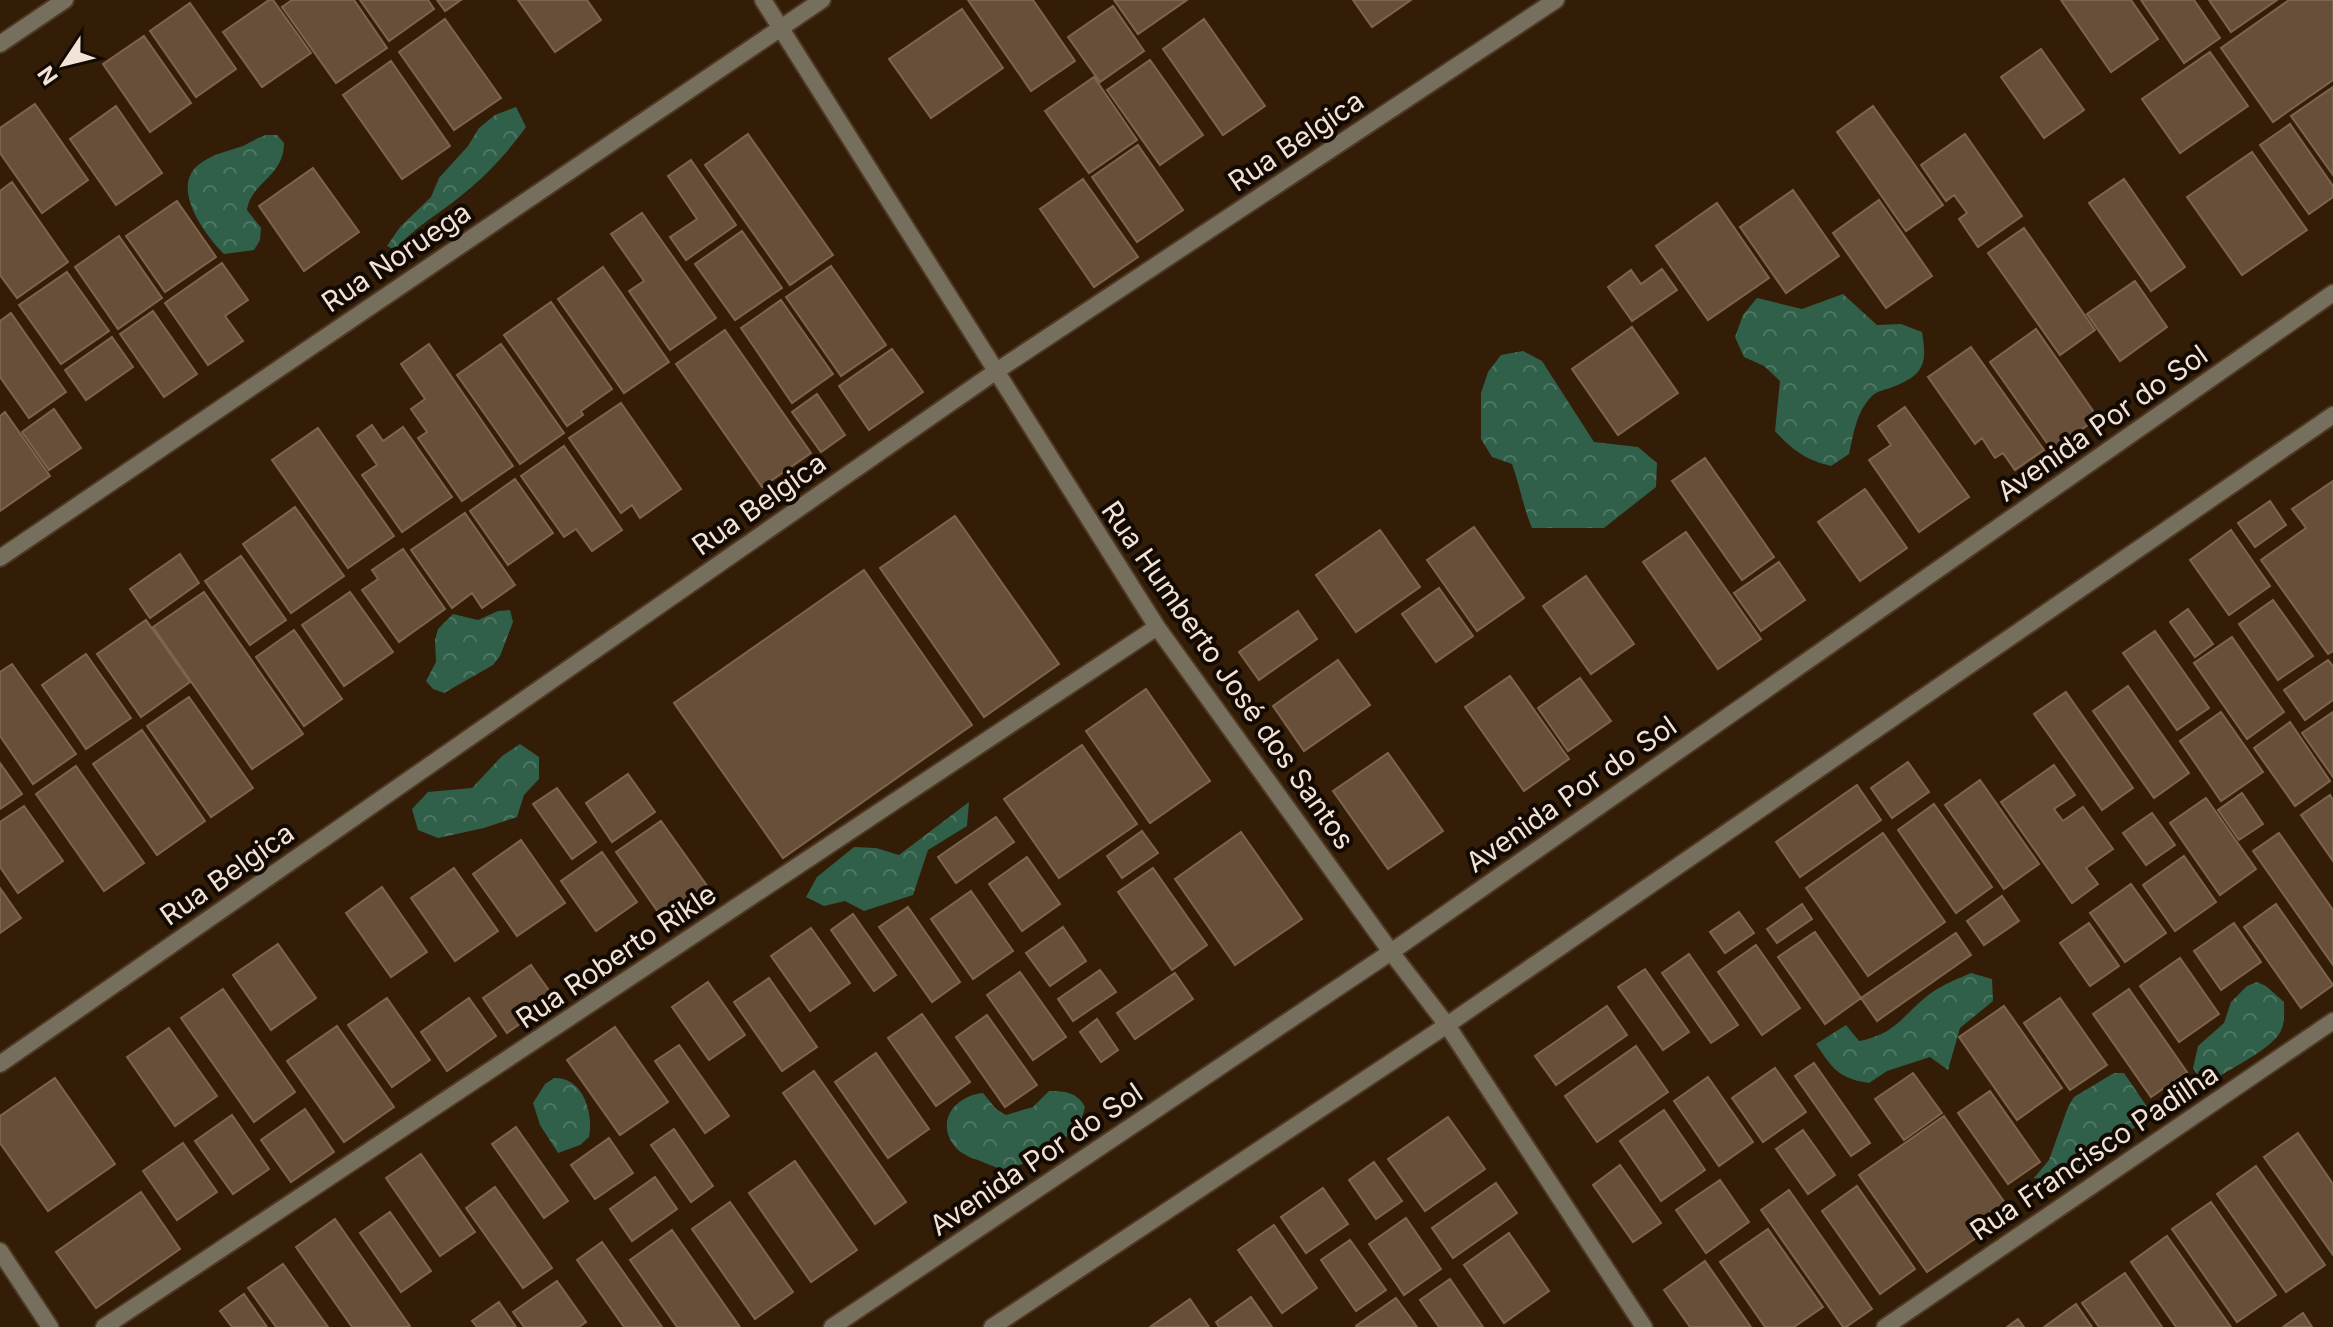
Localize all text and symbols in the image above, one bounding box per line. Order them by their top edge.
north arrow [24,24,104,104]
text: N [32,61,63,90]
street label: Rua Belgica [1222,83,1370,199]
street label: Rua Noruega [315,195,477,319]
street label: Avenida Por do Sol [1990,338,2214,508]
street label: Rua Belgica [686,445,832,563]
street label: Rua Humberto José dos Santos [1094,494,1362,856]
street label: Avenida Por do Sol [1459,709,1683,879]
street label: Rua Belgica [154,815,300,933]
street label: Rua Roberto Rikle [510,877,722,1035]
street label: Rua Francisco Padilha [1964,1056,2224,1248]
street label: Avenida Por do Sol [923,1075,1149,1243]

